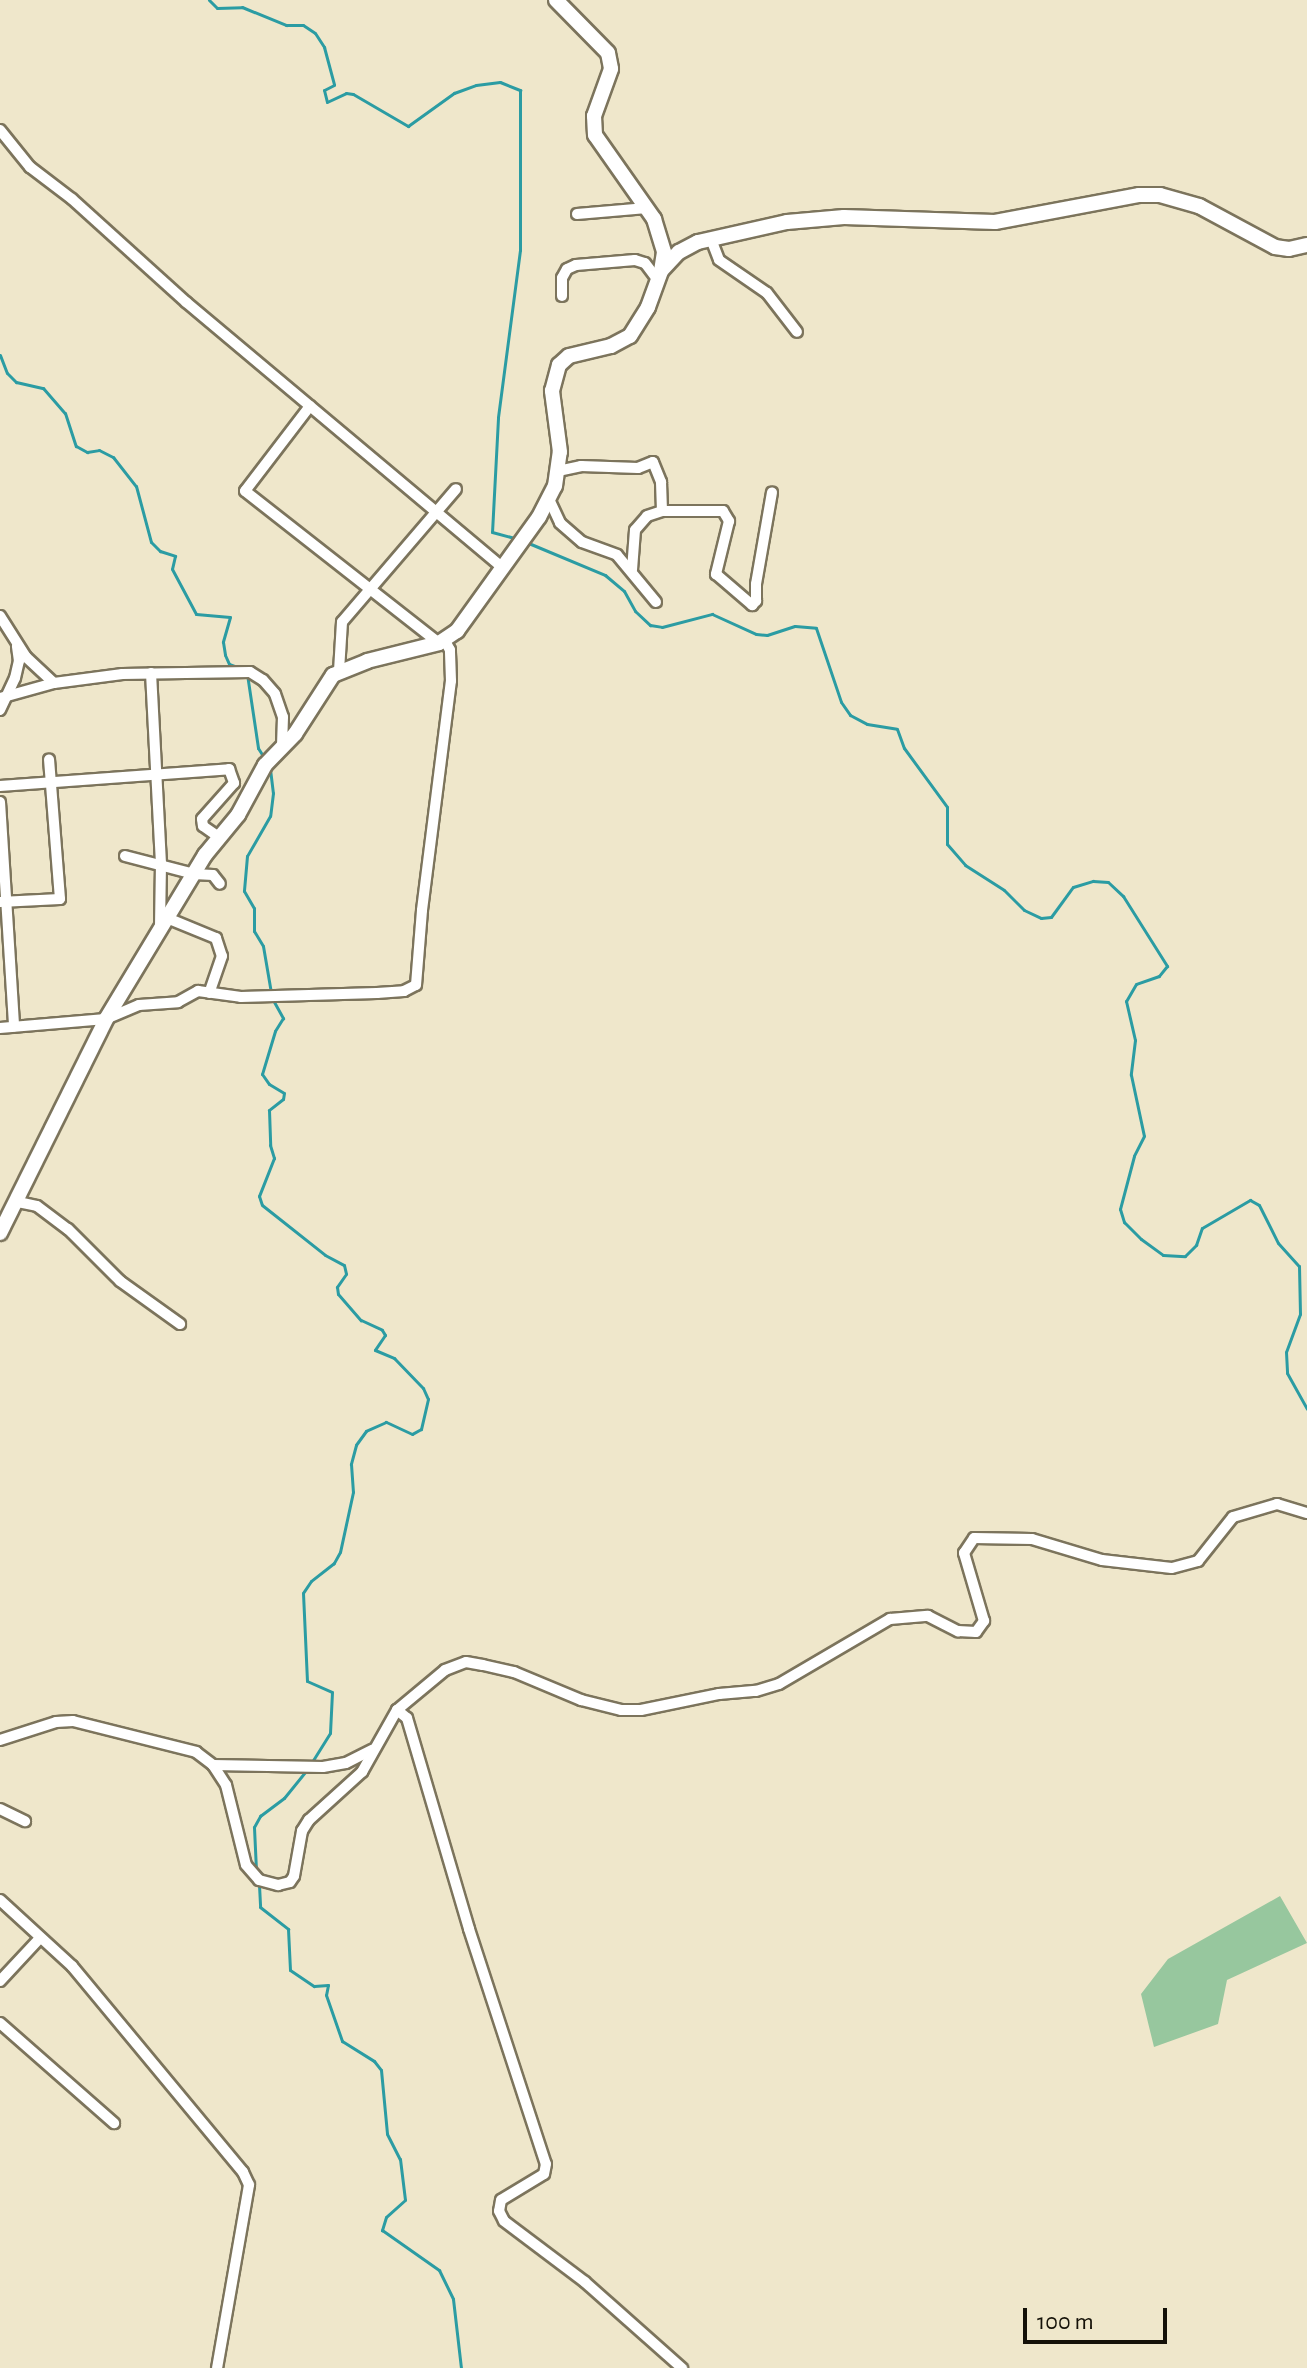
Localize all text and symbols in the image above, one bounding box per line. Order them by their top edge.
scale bar [1027,2292,1171,2342]
text: 100 m [1037,2310,1094,2334]

